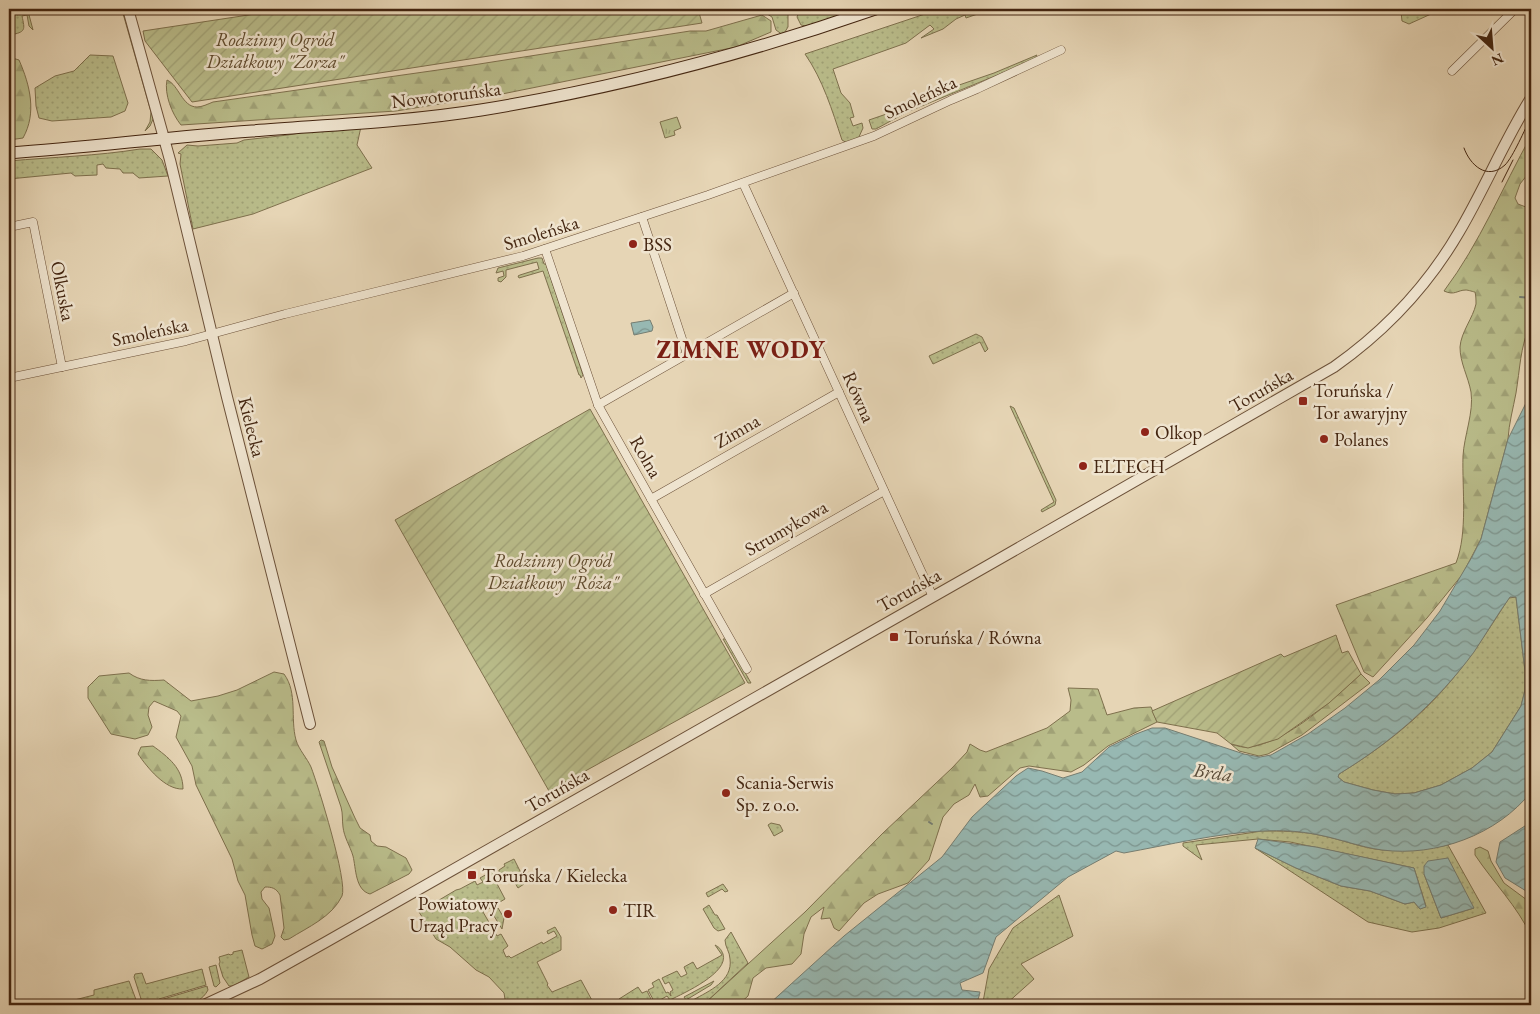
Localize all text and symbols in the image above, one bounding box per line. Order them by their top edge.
north arrow [1468,22,1518,72]
park label: Rodzinny Ogród Działkowy "Zorza" [205,27,345,74]
text: N [1488,49,1507,71]
street label: Smoleńska [880,69,961,125]
street label: Nowotoruńska [390,76,503,114]
street label: Smoleńska [500,210,582,256]
place label: BSS [643,232,672,257]
marker: BSS [627,238,639,250]
street label: Olkuska [45,259,81,324]
street label: Smoleńska [110,312,191,352]
district label: ZIMNE WODY [657,334,826,365]
street label: Toruńska [1225,362,1298,418]
street label: Równa [837,368,881,427]
place label: Toruńska / Tor awaryjny [1313,378,1408,425]
street label: Kielecka [232,394,272,460]
marker: Toruńska / Tor awaryjny [1297,395,1309,407]
street label: Zimna [710,408,765,454]
place label: Olkop [1155,420,1202,445]
marker: Olkop [1139,426,1151,438]
place label: Polanes [1334,427,1388,452]
street label: Rolna [624,431,668,483]
marker: Polanes [1318,433,1330,445]
place label: ELTECH [1093,454,1165,479]
marker: ELTECH [1077,460,1089,472]
street label: Strumykowa [740,494,832,562]
park label: Rodzinny Ogród Działkowy "Róża" [486,548,620,595]
street label: Toruńska [873,562,946,618]
place label: Toruńska / Równa [904,625,1042,650]
marker: Toruńska / Równa [888,631,900,643]
water label: Brda [1191,756,1234,788]
street label: Toruńska [521,762,594,818]
place label: Scania-Serwis Sp. z o.o. [736,770,834,817]
marker: Scania-Serwis Sp. z o.o. [720,787,732,799]
place label: Toruńska / Kielecka [482,863,628,888]
marker: Toruńska / Kielecka [466,869,478,881]
place label: Powiatowy Urząd Pracy [409,891,499,938]
place label: TIR [623,898,656,923]
marker: TIR [607,904,619,916]
marker: Powiatowy Urząd Pracy [502,908,514,920]

